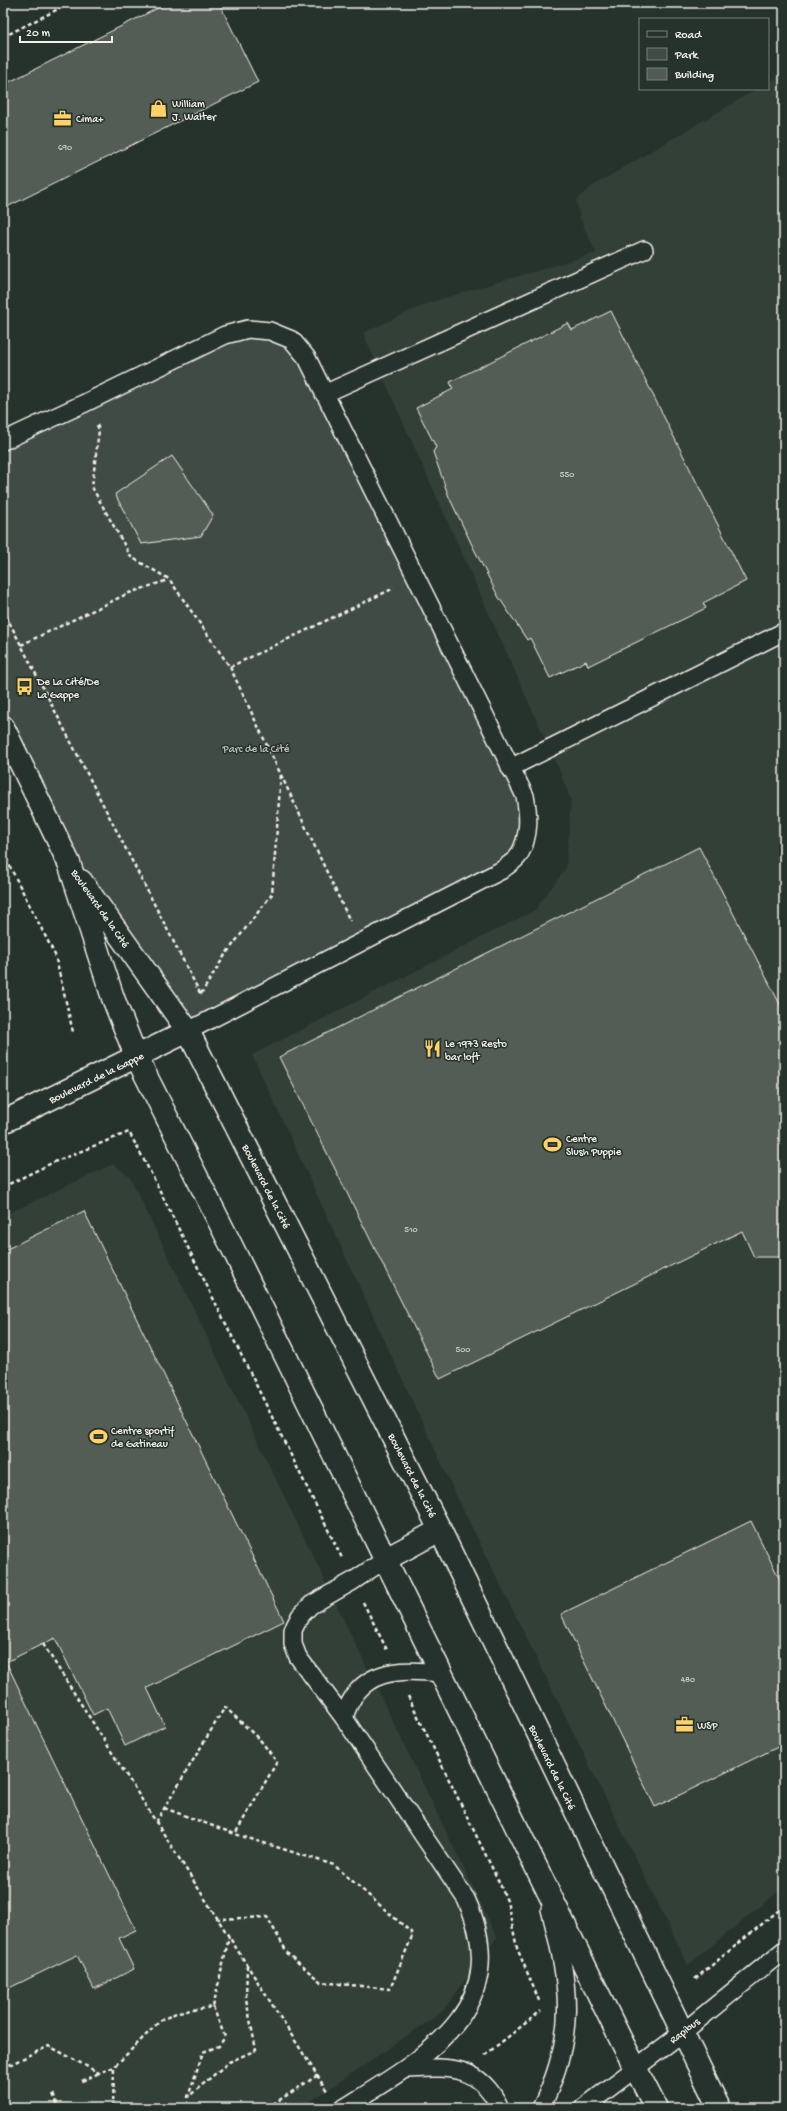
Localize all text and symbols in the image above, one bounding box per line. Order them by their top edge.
scale bar [20,18,112,44]
legend [639,18,769,90]
text: 20 m [26,27,51,41]
text: Road [675,29,702,43]
text: Park [674,49,700,63]
text: Building [674,69,714,83]
shop icon: William J. Walter [149,99,169,119]
place label: William J. Walter [172,99,217,124]
office icon: Cima+ [53,108,73,128]
place label: Cima+ [76,114,104,126]
house number: 690 [58,143,72,154]
house number: 550 [560,470,574,481]
bus stop icon: De La Cité/De La Gappe [14,677,34,697]
place label: De La Cité/De La Gappe [36,677,100,702]
park label: Parc de la Cité [222,744,290,756]
street label: Boulevard de la Cité [67,867,131,951]
restaurant icon: Le 1973 Resto bar loft [422,1039,442,1059]
place label: Le 1973 Resto bar loft [445,1039,507,1064]
street label: Boulevard de la Gappe [47,1050,146,1107]
sports icon: Centre Slush Puppie [543,1134,563,1154]
place label: Centre Slush Puppie [566,1134,622,1159]
street label: Boulevard de la Cité [238,1142,292,1231]
house number: 510 [404,1225,418,1236]
house number: 500 [456,1345,470,1356]
place label: Centre sportif de Gatineau [111,1425,175,1451]
sports icon: Centre sportif de Gatineau [88,1426,108,1446]
street label: Boulevard de la Cité [384,1431,438,1520]
house number: 480 [681,1675,695,1686]
office icon: WSP [674,1715,694,1735]
place label: WSP [697,1721,718,1733]
street label: Boulevard de la Cité [525,1723,577,1813]
street label: Rapibus [668,2016,703,2047]

